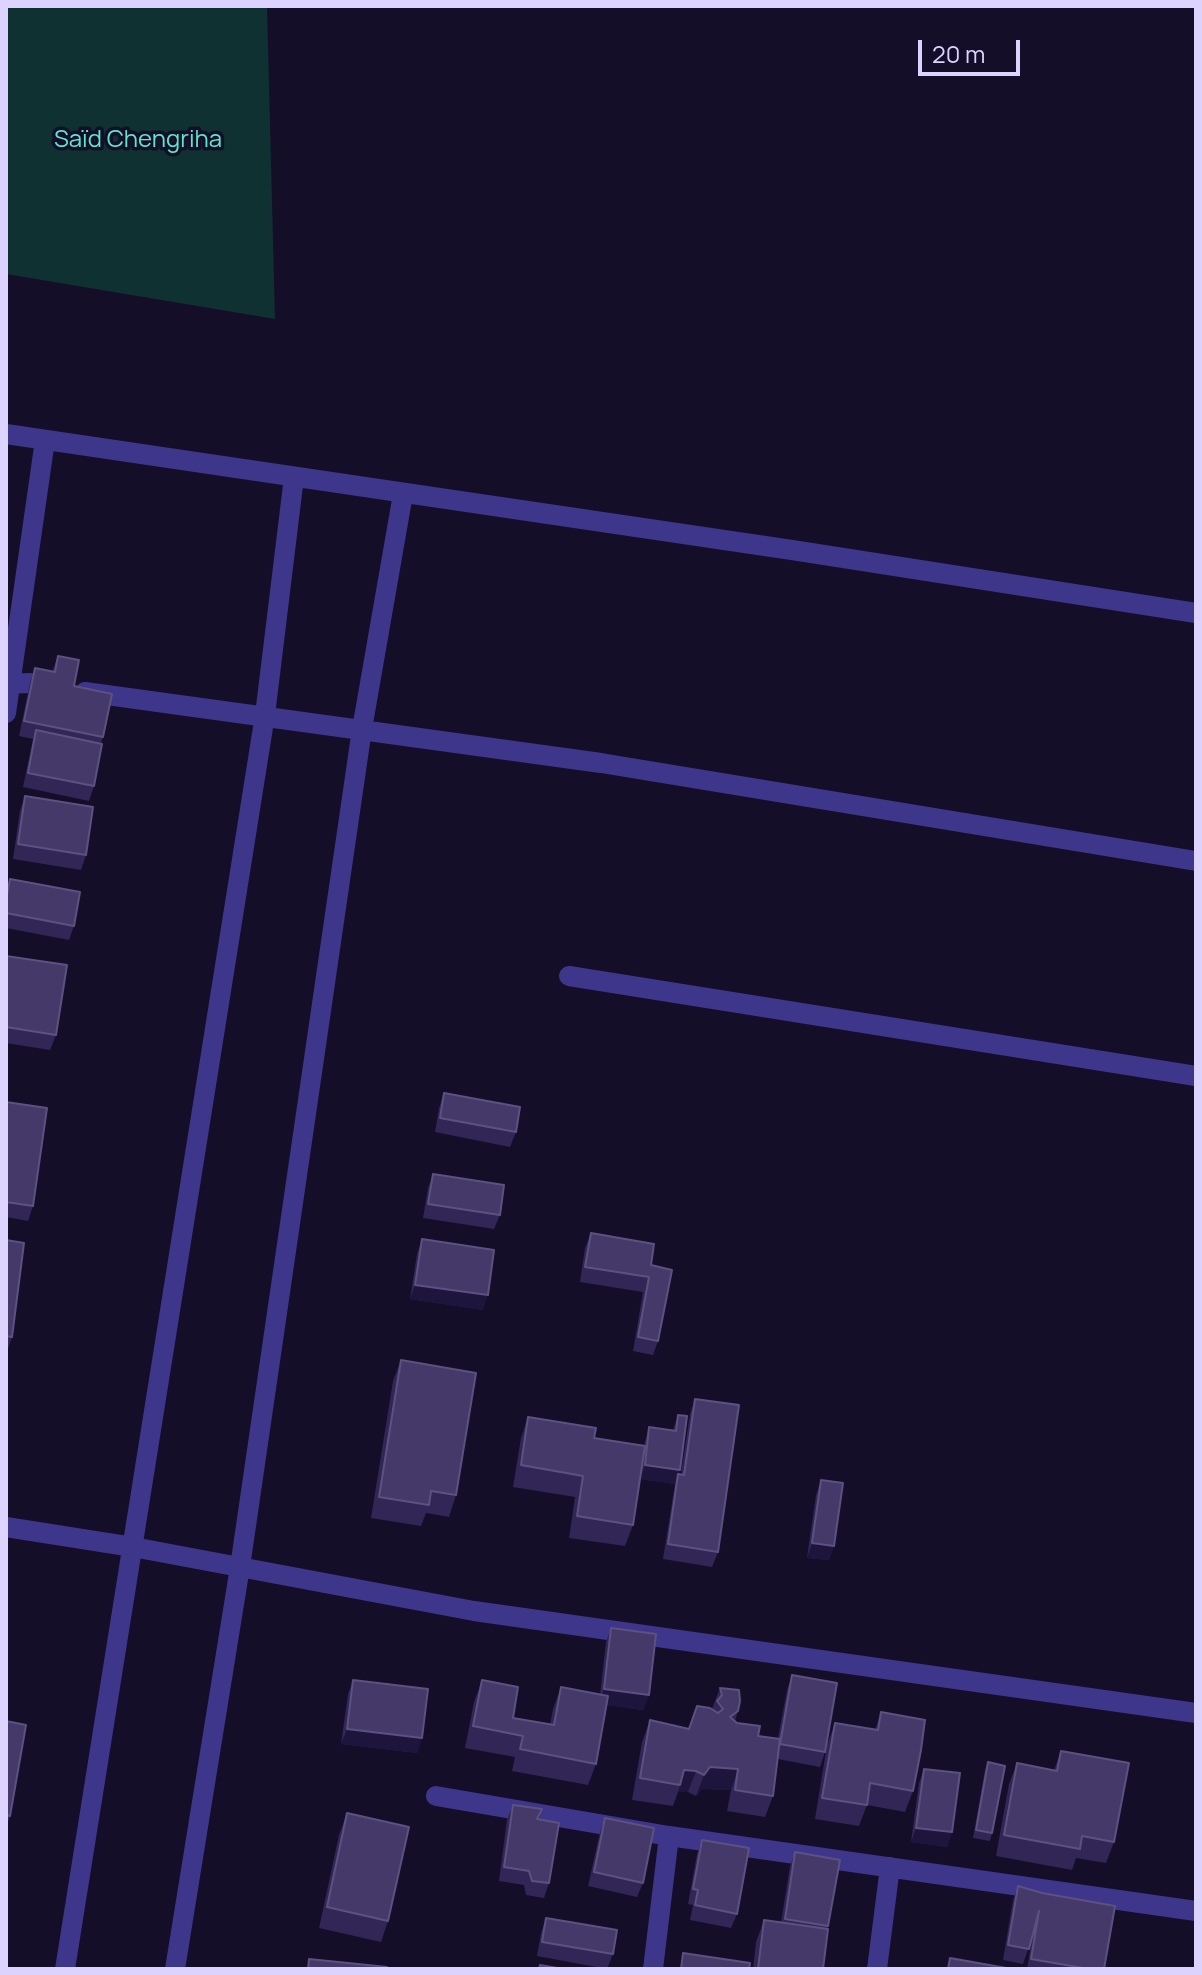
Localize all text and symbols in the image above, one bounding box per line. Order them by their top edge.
scale bar [922,24,1024,74]
text: 20 m [932,37,985,70]
park label: Saïd Chengriha [54,126,222,154]

